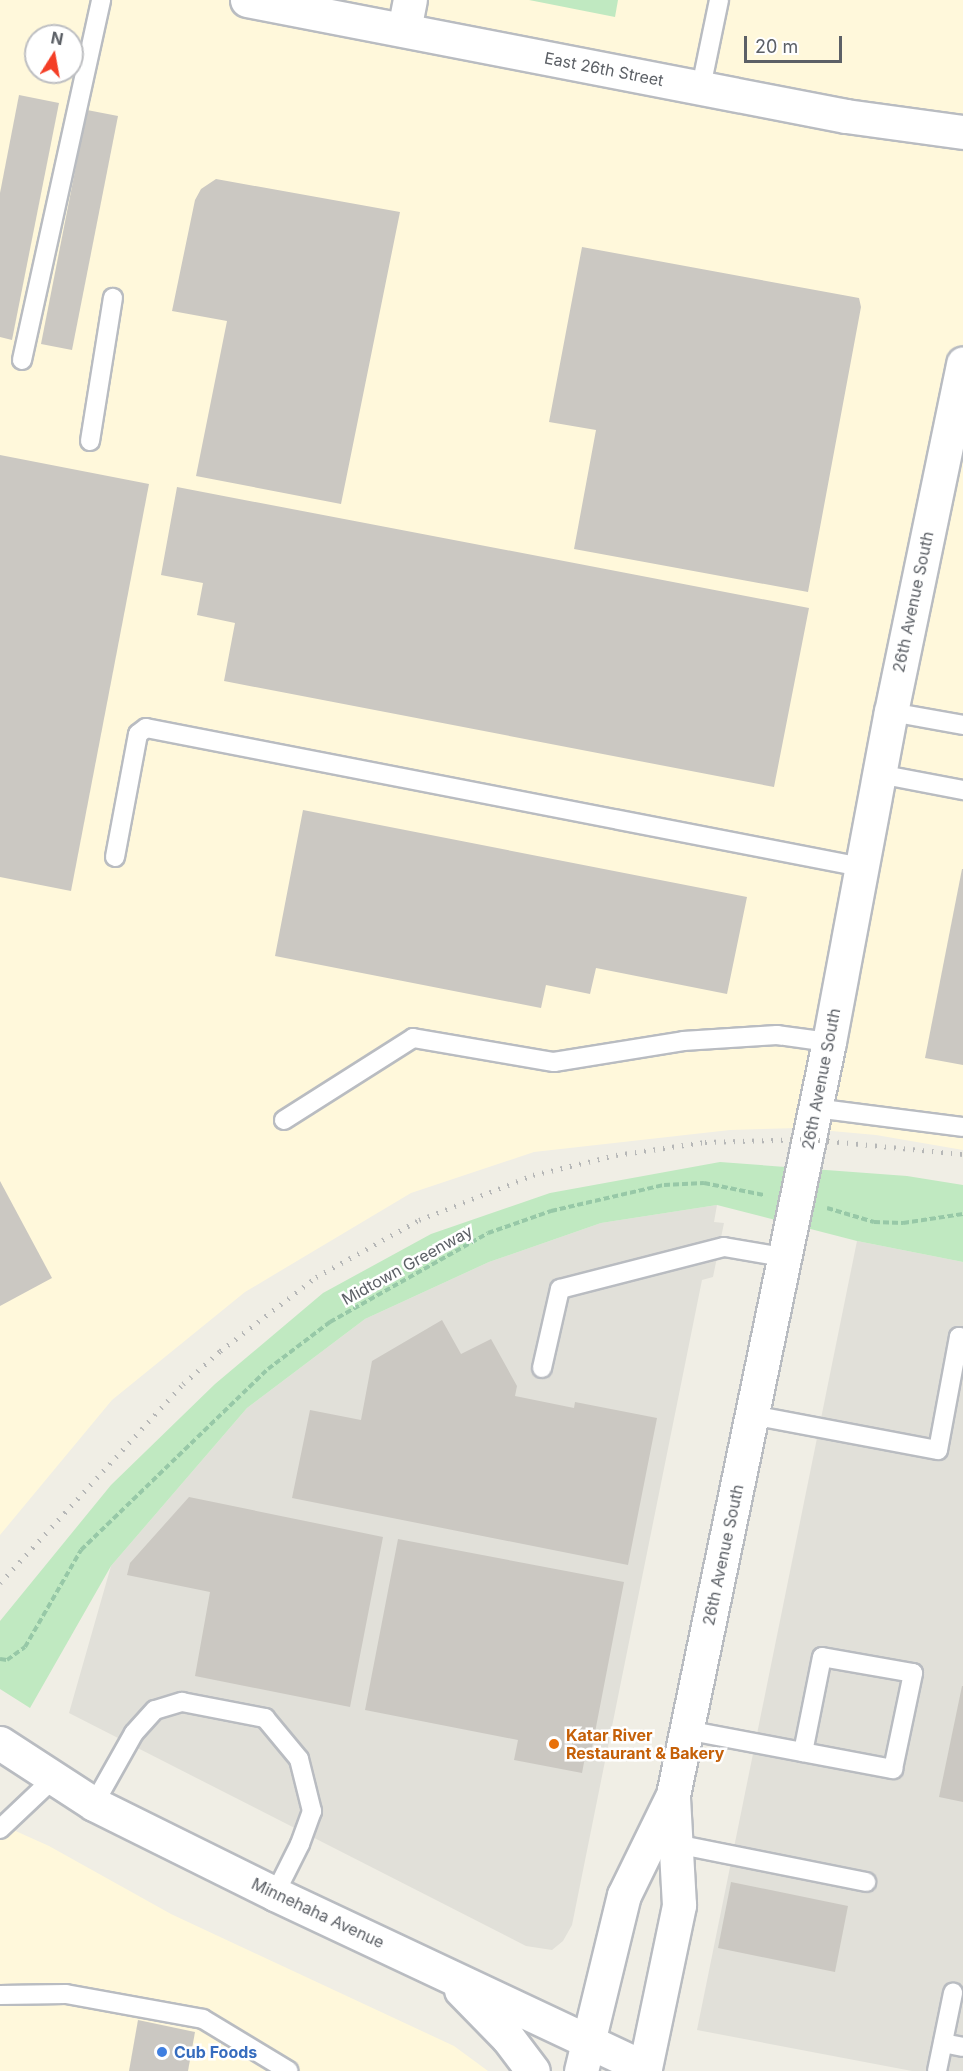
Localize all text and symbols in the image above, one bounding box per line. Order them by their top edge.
north arrow [24,24,84,84]
scale bar [747,24,844,62]
text: N [49,27,65,49]
text: 20 m [755,36,798,57]
street label: East 26th Street [543,48,665,90]
street label: 26th Avenue South [889,530,937,674]
street label: 26th Avenue South [798,1007,844,1151]
street label: Midtown Greenway [338,1221,476,1309]
street label: 26th Avenue South [699,1483,747,1627]
place label: Katar River Restaurant & Bakery [566,1725,724,1763]
marker: Katar River Restaurant & Bakery [547,1737,561,1751]
street label: Minnehaha Avenue [249,1874,387,1952]
place label: Cub Foods [174,2042,257,2062]
marker: Cub Foods [155,2045,169,2059]

